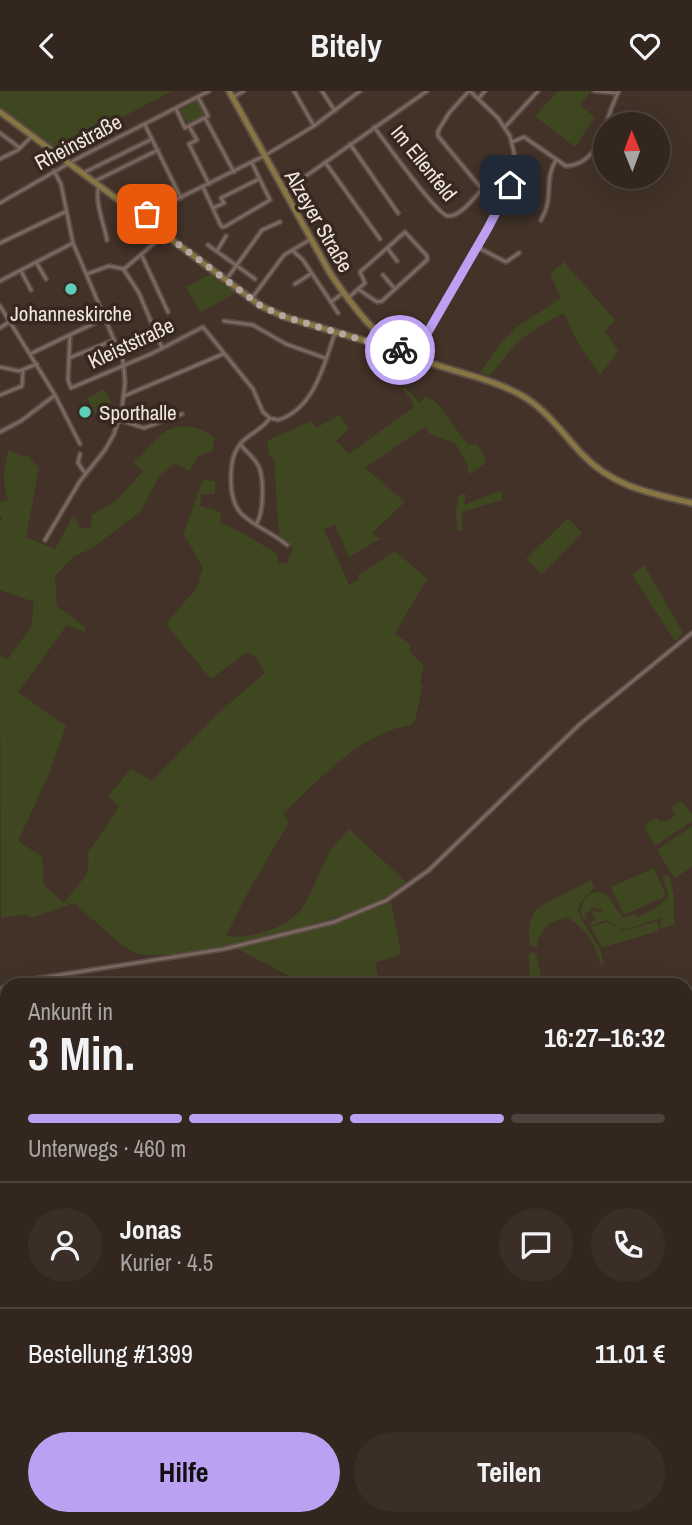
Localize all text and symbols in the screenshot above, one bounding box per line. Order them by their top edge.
text: Bitely [310,24,382,67]
icon: back [28,27,66,65]
icon: heart [626,27,664,65]
street label: Rheinstraße [29,107,127,177]
north arrow [593,112,670,189]
map controls [593,112,670,189]
street label: Im Ellenfeld [384,119,464,207]
pin [480,155,540,215]
street label: Alzeyer Straße [277,164,360,278]
icon: home [491,166,529,204]
pin [117,184,177,244]
icon: bag [128,195,166,233]
marker: Johanneskirche [63,281,79,297]
place label: Johanneskirche [10,299,132,328]
street label: Kleiststraße [83,310,179,376]
courier [365,315,435,385]
icon: bike [381,331,419,369]
place label: Sporthalle [99,398,177,427]
marker: Sporthalle [77,404,93,420]
text: Ankunft in [28,996,113,1027]
text: 16:27–16:32 [544,1020,665,1055]
text: 3 Min. [28,1022,135,1084]
text: Unterwegs · 460 m [28,1133,186,1164]
button: person [28,1208,102,1282]
button: chat [499,1208,573,1282]
button: phone [591,1208,665,1282]
text: Jonas [120,1212,182,1247]
text: Kurier · 4.5 [120,1247,213,1278]
text: Bestellung #1399 [28,1336,193,1371]
text: 11.01 € [595,1336,665,1371]
button: Hilfe [28,1432,340,1512]
button: Teilen [354,1432,665,1512]

